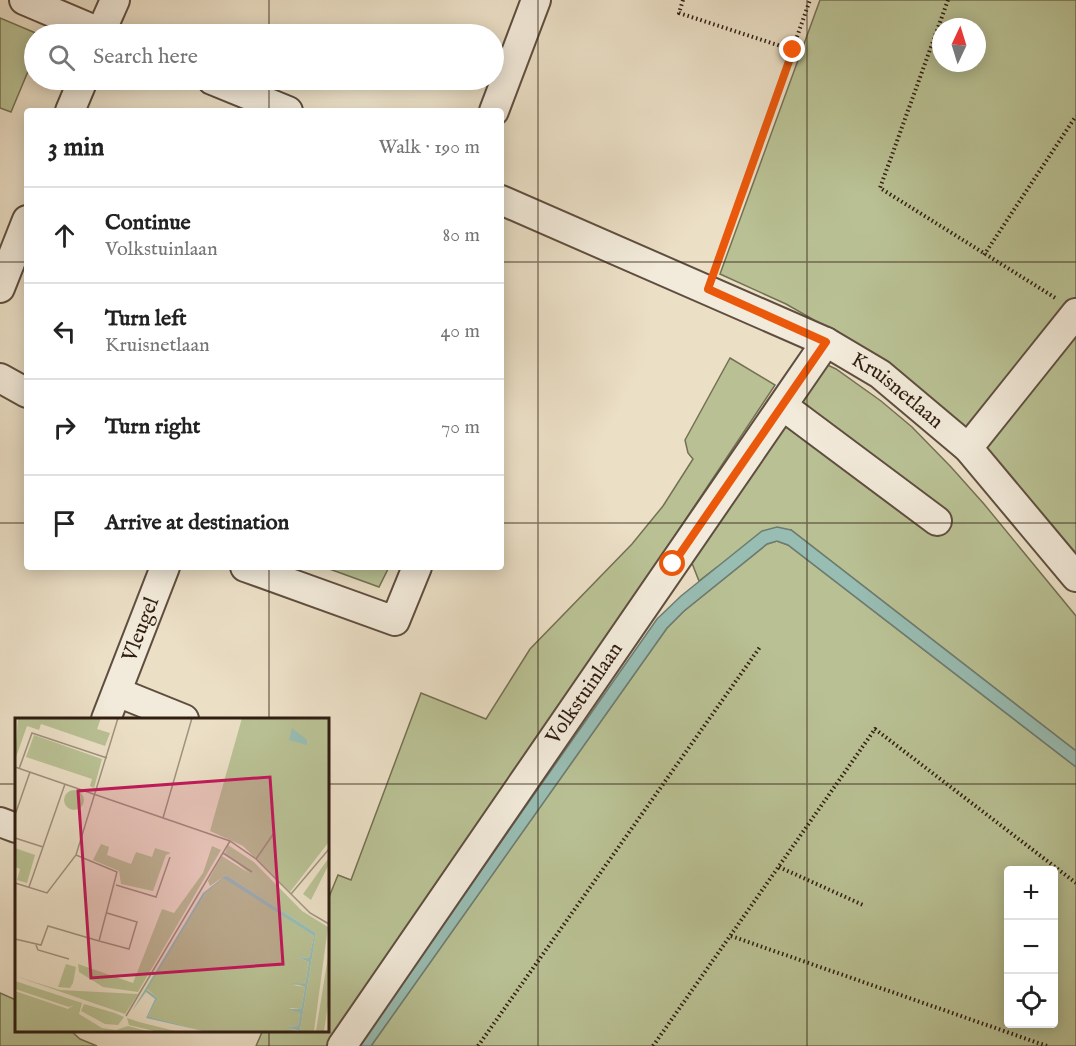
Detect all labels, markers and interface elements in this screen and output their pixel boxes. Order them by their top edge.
north arrow [932,18,986,72]
search box [24,24,504,90]
route end [779,36,805,62]
icon: search [45,41,78,74]
text: Search here [93,43,198,71]
text: 3 min [48,131,104,164]
text: Walk · 190 m [378,135,480,160]
text: Continue [105,209,191,237]
icon: ahead [48,219,81,252]
text: 80 m [443,223,480,248]
text: Volkstuinlaan [105,237,218,262]
text: Turn left [105,305,187,333]
icon: left [48,315,81,348]
text: 40 m [441,319,480,344]
text: Kruisnetlaan [105,333,210,358]
street label: Kruisnetlaan [846,346,949,435]
icon: right [48,411,81,444]
text: Turn right [105,413,200,441]
text: 70 m [441,415,480,440]
icon: arrive [48,507,81,540]
text: Arrive at destination [105,509,289,537]
route start [659,550,685,576]
street label: Vleugel [116,593,166,667]
street label: Volkstuinlaan [539,637,629,751]
inset map [15,718,328,1031]
map controls [1004,866,1058,1028]
button: + [1004,866,1058,920]
button: − [1004,920,1058,974]
button: locate [1004,974,1058,1028]

